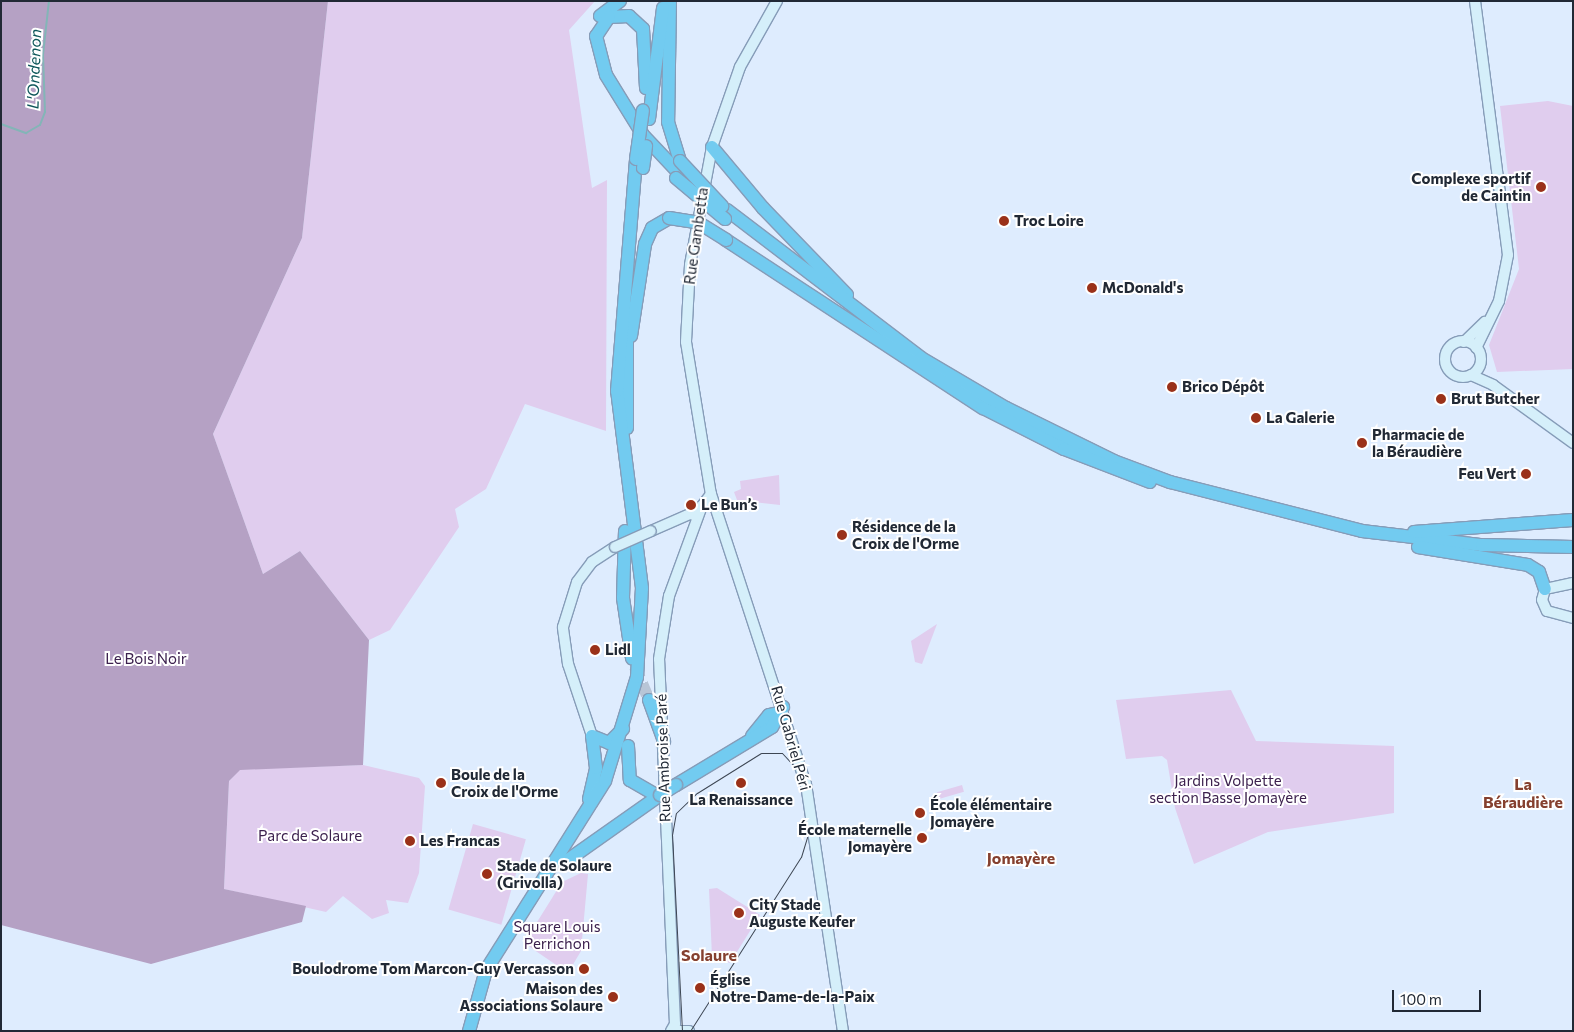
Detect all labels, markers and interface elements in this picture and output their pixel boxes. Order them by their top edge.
water label: L'Ondenon [23,29,45,109]
place label: Complexe sportif de Caintin [1411,169,1531,204]
marker: Complexe sportif de Caintin [1535,181,1547,193]
street label: Rue Gambetta [680,186,712,286]
place label: Troc Loire [1014,212,1084,230]
marker: Troc Loire [998,215,1010,227]
place label: McDonald's [1102,279,1183,297]
marker: McDonald's [1086,282,1098,294]
place label: Brico Dépôt [1182,378,1264,396]
marker: Brico Dépôt [1166,381,1178,393]
place label: Brut Butcher [1451,390,1540,408]
marker: Brut Butcher [1435,393,1447,405]
place label: La Galerie [1266,409,1335,427]
marker: La Galerie [1250,412,1262,424]
place label: Pharmacie de la Béraudière [1372,425,1464,460]
marker: Pharmacie de la Béraudière [1356,437,1368,449]
place label: Feu Vert [1458,465,1516,483]
marker: Feu Vert [1520,468,1532,480]
place label: Le Bun’s [701,496,757,514]
marker: Le Bun’s [685,499,697,511]
place label: Résidence de la Croix de l'Orme [852,517,959,552]
marker: Résidence de la Croix de l'Orme [836,529,848,541]
place label: Lidl [605,641,631,659]
marker: Lidl [589,644,601,656]
park label: Le Bois Noir [105,650,187,668]
street label: Rue Gabriel Péri [767,684,815,792]
street label: Rue Ambroise Paré [652,693,674,823]
place label: Boule de la Croix de l'Orme [451,765,558,800]
park label: Jardins Volpette section Basse Jomayère [1149,771,1307,806]
district label: La Béraudière [1483,774,1563,812]
marker: Boule de la Croix de l'Orme [435,777,447,789]
marker: La Renaissance [735,777,747,789]
place label: La Renaissance [689,791,793,809]
place label: École élémentaire Jomayère [930,795,1052,830]
marker: École élémentaire Jomayère [914,807,926,819]
place label: École maternelle Jomayère [798,820,912,855]
park label: Parc de Solaure [258,827,362,845]
place label: Les Francas [420,832,500,850]
marker: École maternelle Jomayère [916,832,928,844]
marker: Les Francas [404,835,416,847]
district label: Jomayère [987,848,1055,868]
place label: Stade de Solaure (Grivolla) [497,856,612,891]
marker: Stade de Solaure (Grivolla) [481,868,493,880]
place label: City Stade Auguste Keufer [749,895,855,930]
marker: City Stade Auguste Keufer [733,907,745,919]
park label: Square Louis Perrichon [514,917,600,952]
district label: Solaure [681,945,737,965]
place label: Boulodrome Tom Marcon-Guy Vercasson [292,960,574,978]
marker: Boulodrome Tom Marcon-Guy Vercasson [578,963,590,975]
place label: Église Notre-Dame-de-la-Paix [710,970,875,1005]
place label: Maison des Associations Solaure [460,979,603,1014]
scale bar [1394,980,1483,1012]
marker: Église Notre-Dame-de-la-Paix [694,982,706,994]
text: 100 m [1400,990,1442,1008]
marker: Maison des Associations Solaure [607,991,619,1003]

